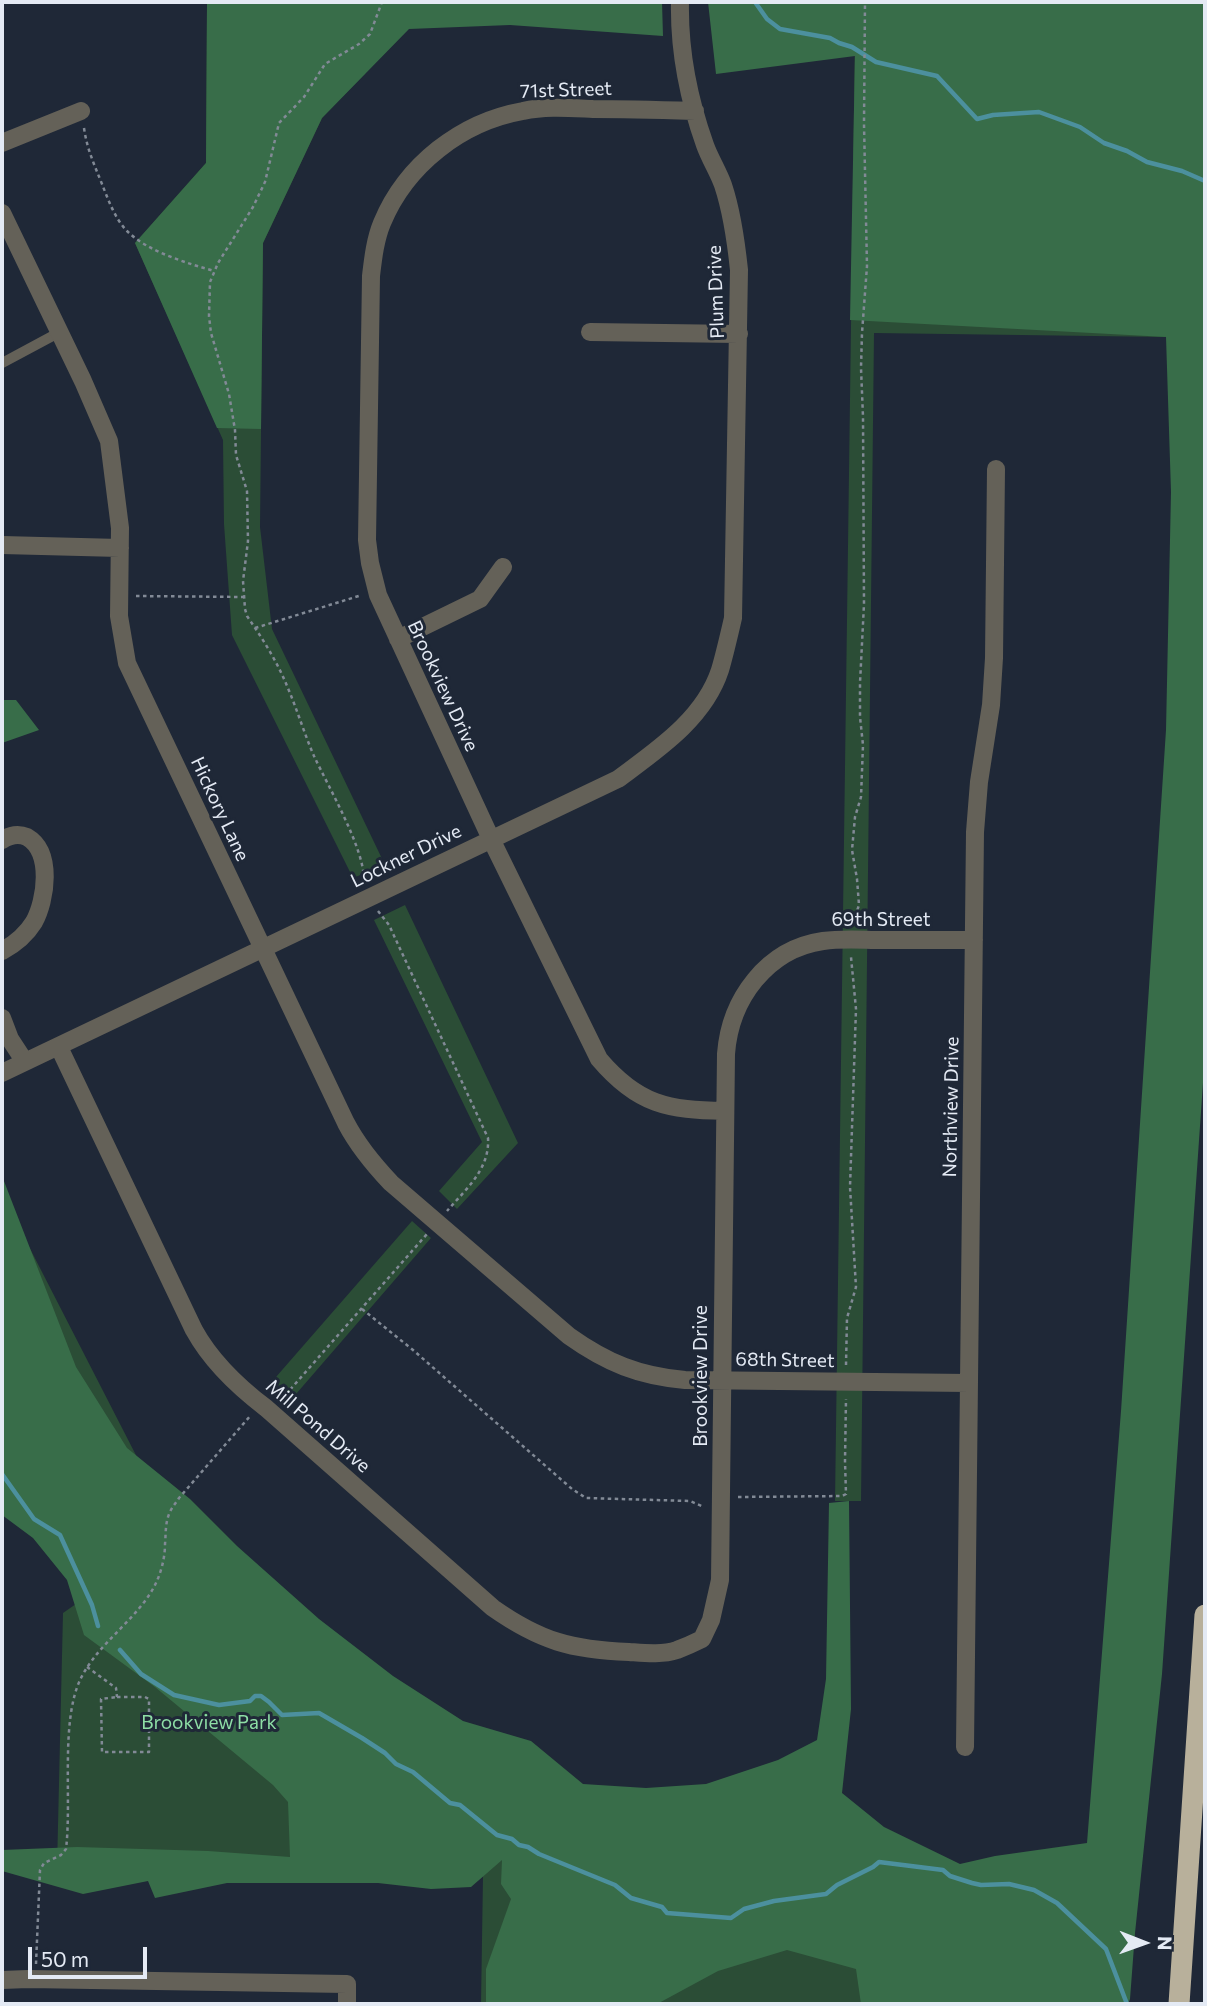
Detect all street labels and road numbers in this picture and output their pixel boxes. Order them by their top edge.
street label: 71st Street [520,77,612,103]
street label: Plum Drive [703,245,729,339]
street label: Brookview Drive [403,617,483,755]
street label: Hickory Lane [186,753,254,865]
street label: Lockner Drive [347,819,465,893]
street label: 69th Street [832,909,930,931]
street label: Northview Drive [938,1036,964,1178]
street label: Brookview Drive [690,1305,712,1447]
street label: 68th Street [735,1348,835,1372]
street label: Mill Pond Drive [261,1375,375,1477]

